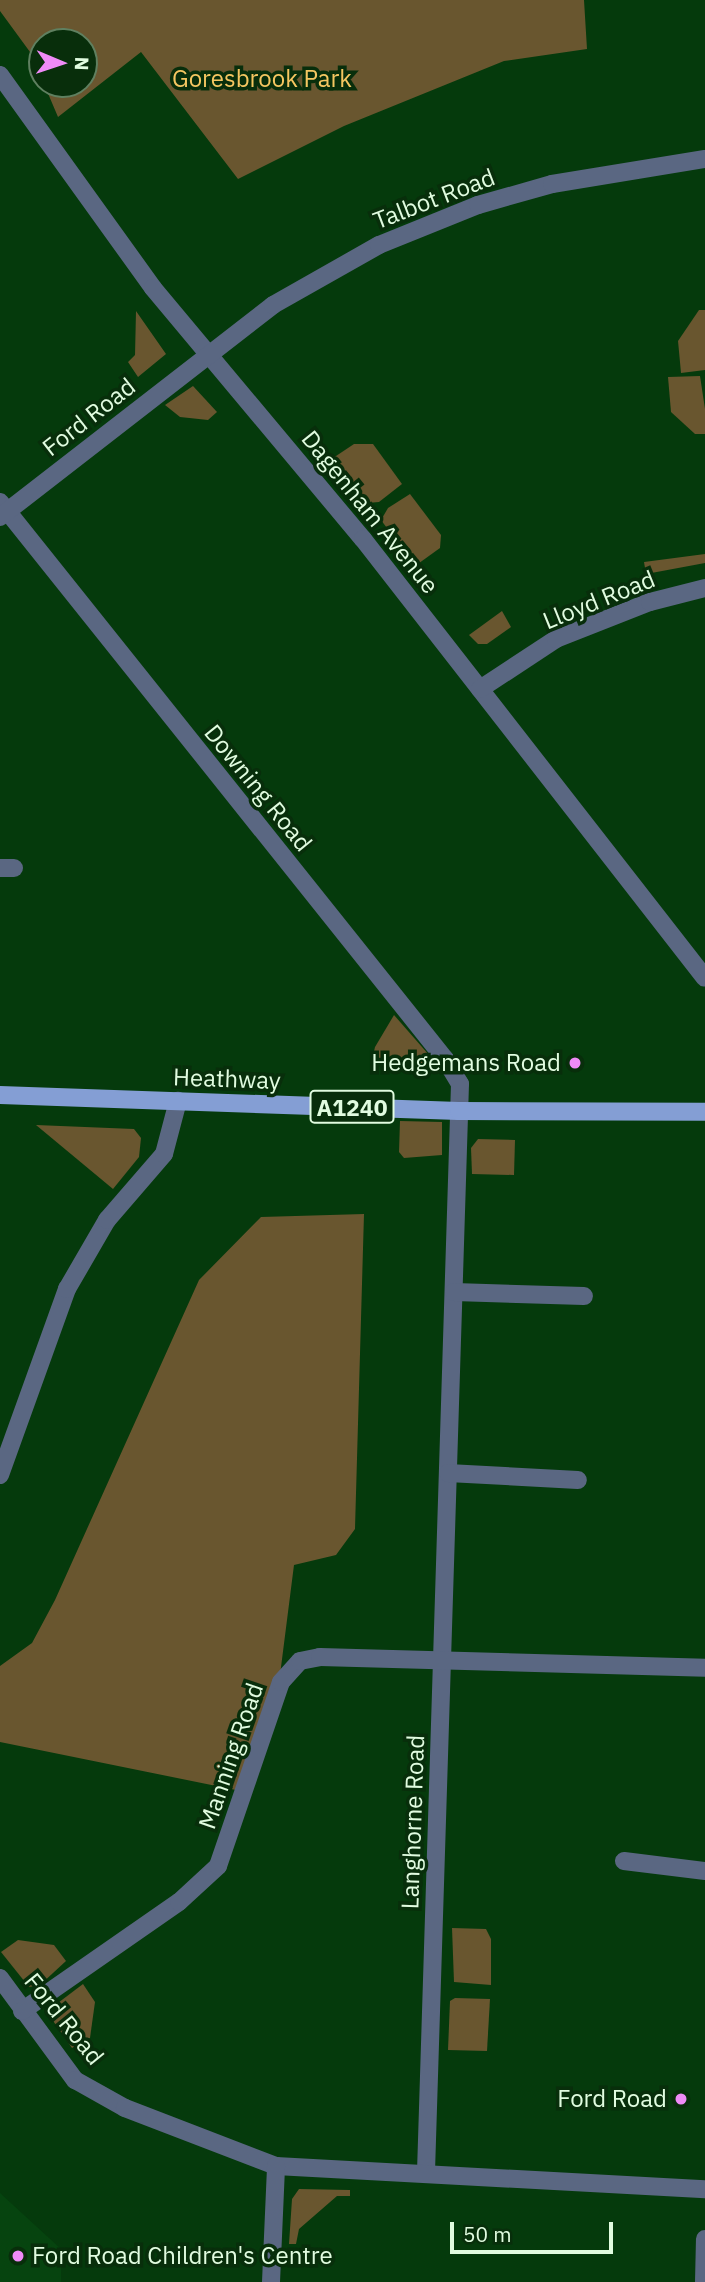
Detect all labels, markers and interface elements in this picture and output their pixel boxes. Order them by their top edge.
north arrow [28,28,98,98]
text: N [70,56,94,71]
park label: Goresbrook Park [172,65,352,93]
street label: Talbot Road [369,163,499,235]
street label: Ford Road [37,372,141,462]
street label: Dagenham Avenue [295,425,445,599]
street label: Lloyd Road [539,564,659,636]
street label: Downing Road [198,719,318,857]
place label: Hedgemans Road [371,1049,561,1077]
marker: Hedgemans Road [567,1055,583,1071]
street label: Heathway [173,1063,281,1095]
road number: A1240 [308,1088,396,1126]
street label: Manning Road [193,1679,269,1833]
street label: Langhorne Road [396,1734,430,1910]
street label: Ford Road [18,1967,110,2071]
place label: Ford Road [557,2085,667,2113]
marker: Ford Road [673,2091,689,2107]
scale bar [453,2208,616,2252]
text: 50 m [463,2220,512,2248]
place label: Ford Road Children's Centre [32,2242,333,2270]
marker: Ford Road Children's Centre [10,2248,26,2264]

